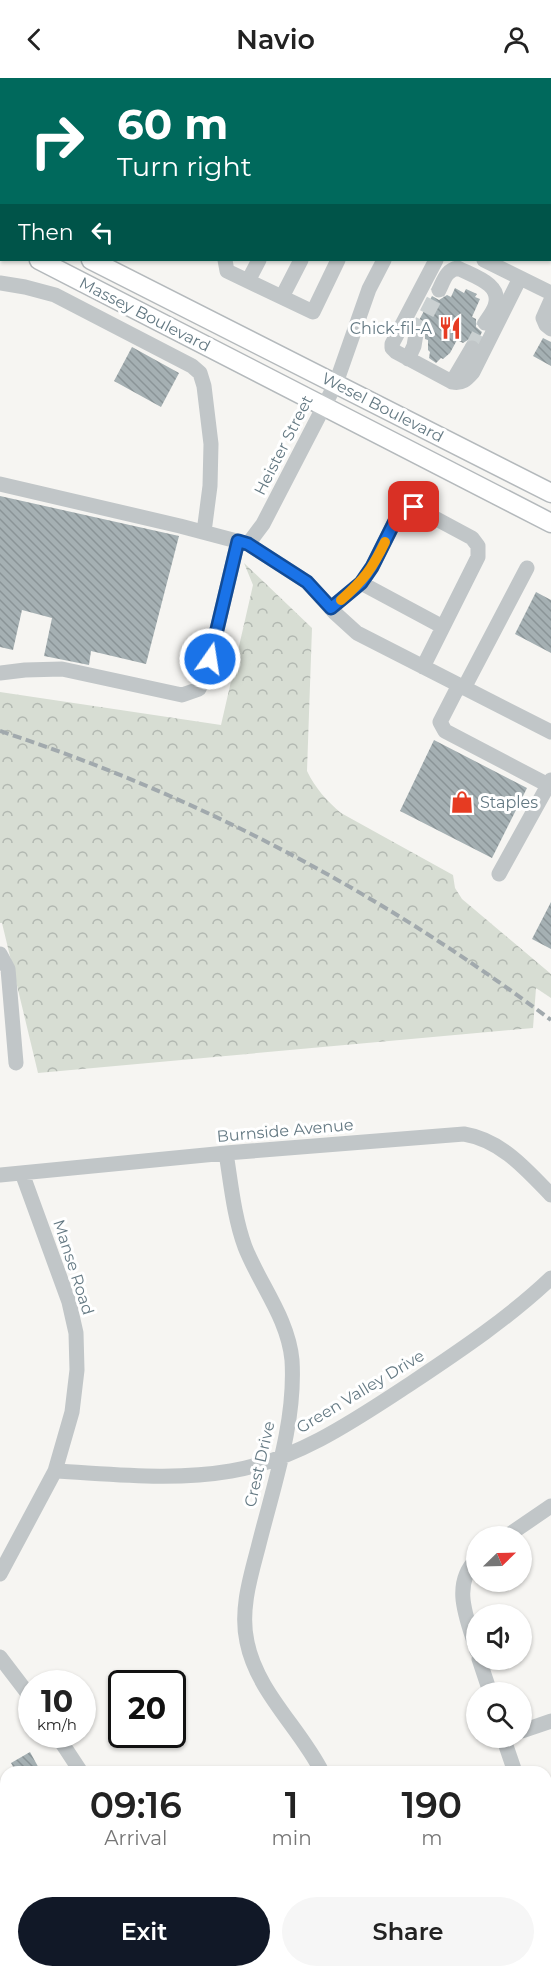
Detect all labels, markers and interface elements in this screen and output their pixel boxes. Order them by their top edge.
icon: back [18,23,51,56]
text: Navio [236,23,315,56]
icon: person [500,23,533,56]
text: 60 m [117,98,228,150]
icon: right [18,102,96,180]
text: Turn right [117,150,252,183]
icon: left [86,216,119,249]
text: Then [18,219,74,246]
street label: Massey Boulevard [76,273,213,356]
restaurant icon: Chick-fil-A [437,315,463,341]
place label: Chick-fil-A [350,319,433,338]
street label: Wesel Boulevard [319,369,447,446]
street label: Heister Street [250,392,317,498]
pin [388,481,439,532]
icon: arrive [397,490,430,523]
position arrow [178,627,242,691]
shop icon: Staples [449,789,475,815]
place label: Staples [480,793,538,812]
street label: Burnside Avenue [216,1115,354,1146]
street label: Manse Road [49,1217,98,1317]
street label: Green Valley Drive [293,1346,428,1437]
street label: Crest Drive [240,1419,279,1509]
north arrow [466,1526,532,1592]
map controls [466,1526,532,1748]
button: sound [466,1604,532,1670]
speed limit sign: 20 [108,1670,186,1748]
button: search [466,1682,532,1748]
text: 10 [41,1683,73,1720]
text: km/h [37,1715,77,1734]
text: 09:16 [90,1783,182,1827]
text: 1 [285,1783,299,1827]
text: 190 [402,1783,462,1827]
text: Arrival [104,1826,167,1850]
text: min [272,1826,312,1850]
text: m [421,1826,442,1850]
button: Exit [18,1897,270,1966]
button: Share [282,1897,534,1966]

